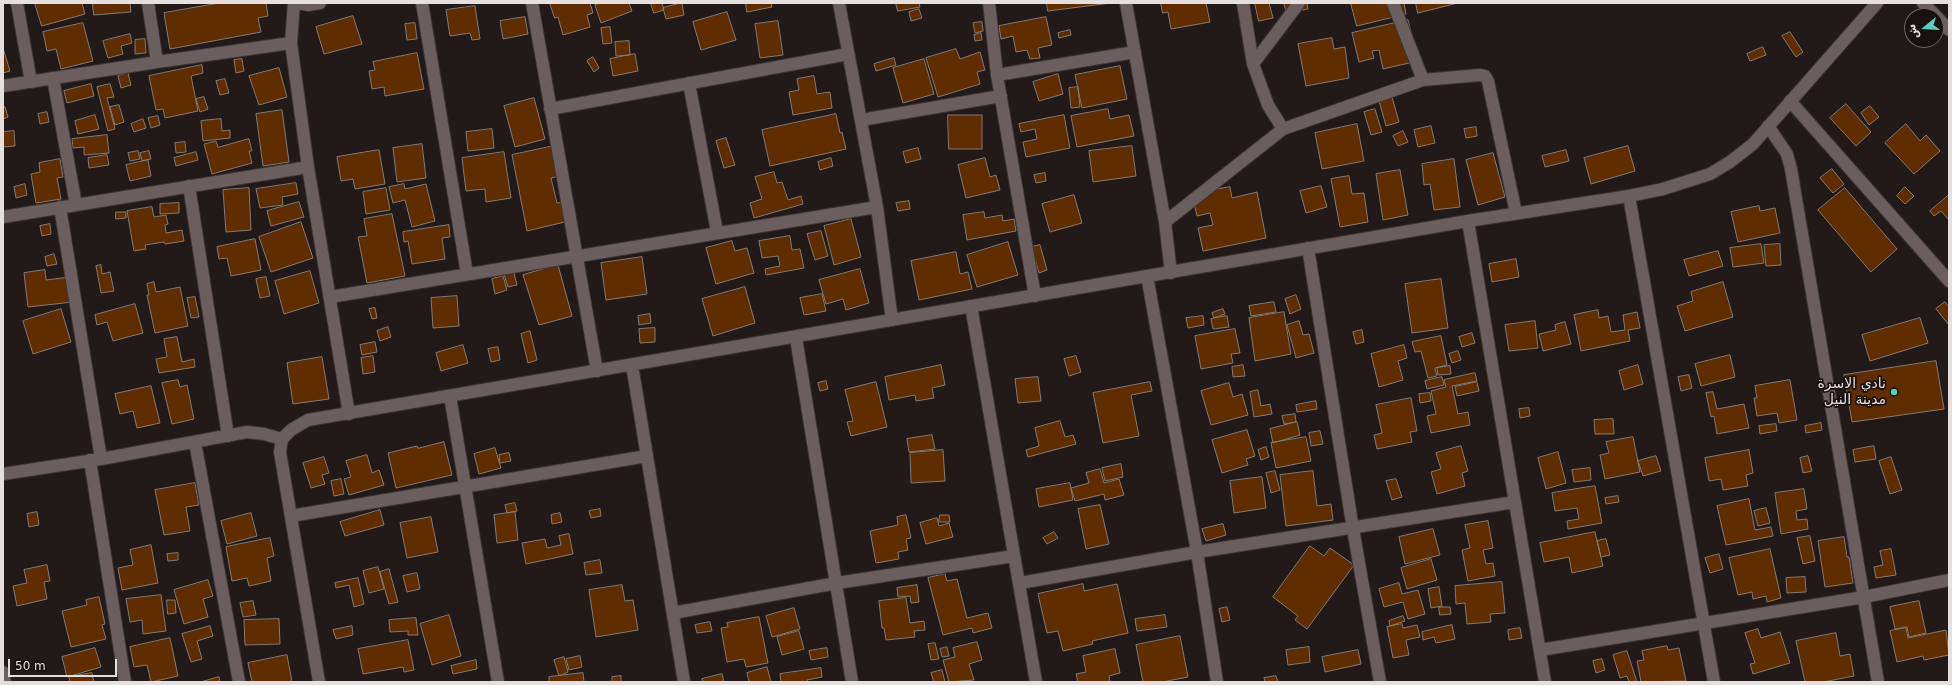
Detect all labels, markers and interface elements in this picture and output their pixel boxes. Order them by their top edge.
north arrow [1904,8,1944,48]
text: ش [1905,22,1922,41]
place label: نادي الاسرة مدينة النيل [1818,376,1886,408]
marker: نادي الاسرة مدينة النيل [1889,387,1899,397]
scale bar [10,651,119,677]
text: 50 m [15,659,46,673]

